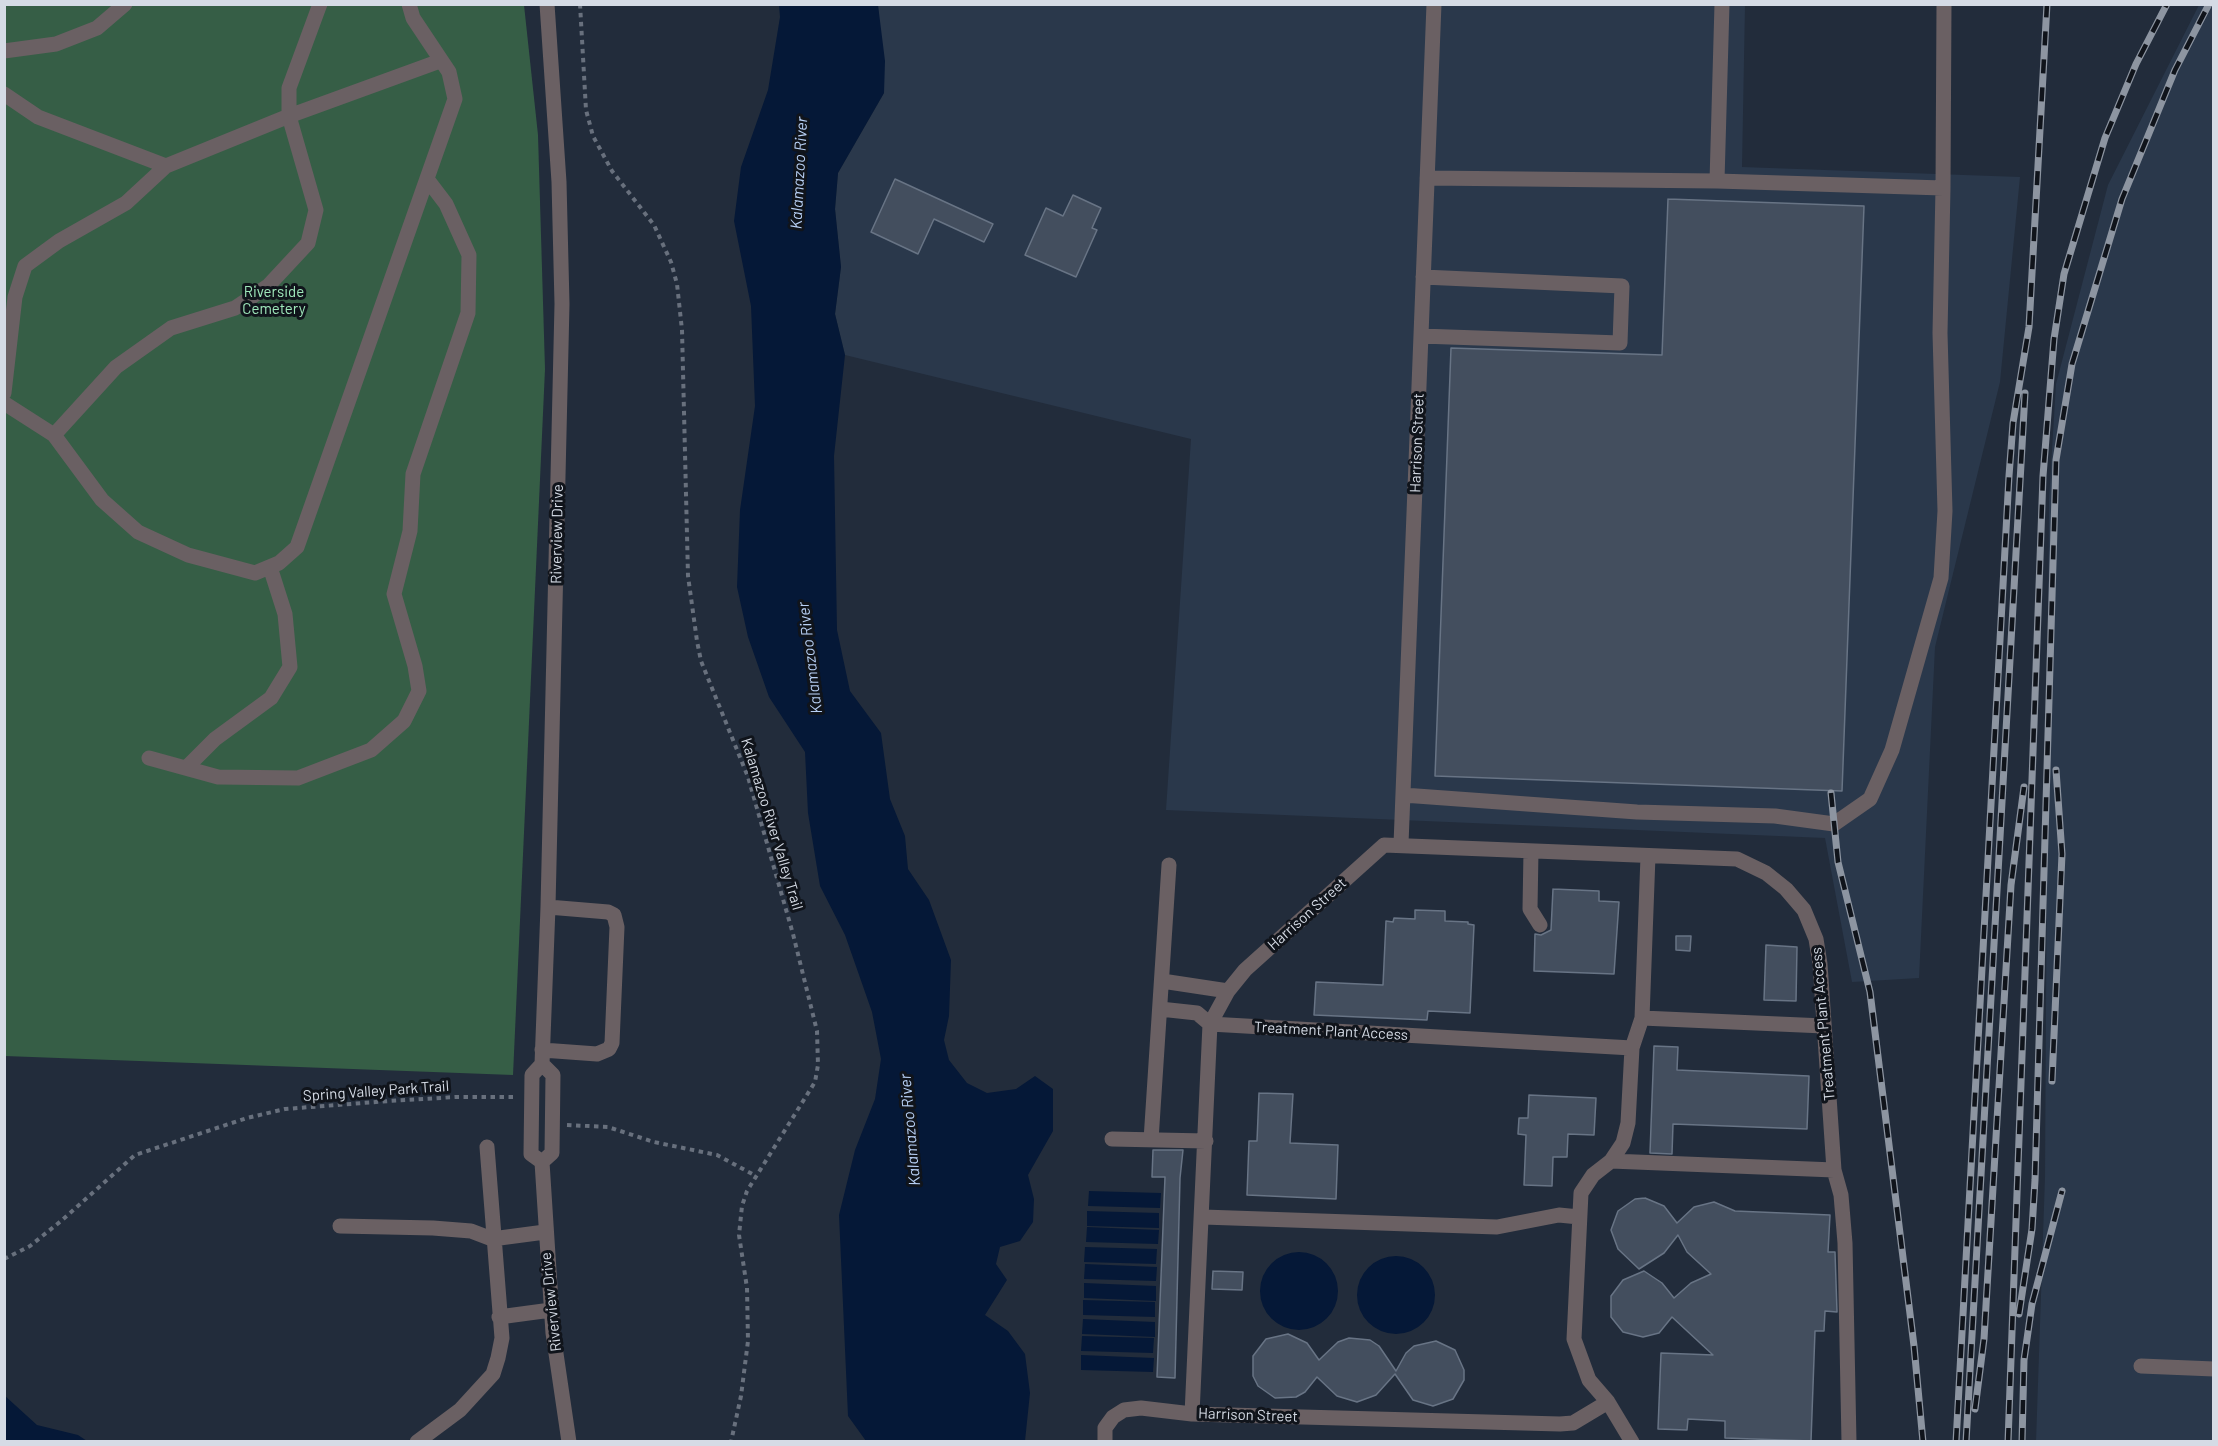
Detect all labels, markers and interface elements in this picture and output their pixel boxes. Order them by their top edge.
water label: Kalamazoo River [786,116,812,230]
park label: Riverside Cemetery [242,283,306,318]
street label: Harrison Street [1406,393,1428,493]
street label: Riverview Drive [547,484,567,584]
water label: Kalamazoo River [794,601,826,715]
street label: Kalamazoo River Valley Trail [737,736,807,912]
street label: Harrison Street [1264,874,1350,954]
street label: Treatment Plant Access [1807,947,1839,1101]
street label: Treatment Plant Access [1254,1018,1408,1044]
water label: Kalamazoo River [896,1073,924,1187]
street label: Spring Valley Park Trail [302,1077,450,1105]
street label: Riverview Drive [537,1251,565,1353]
street label: Harrison Street [1198,1404,1298,1426]

